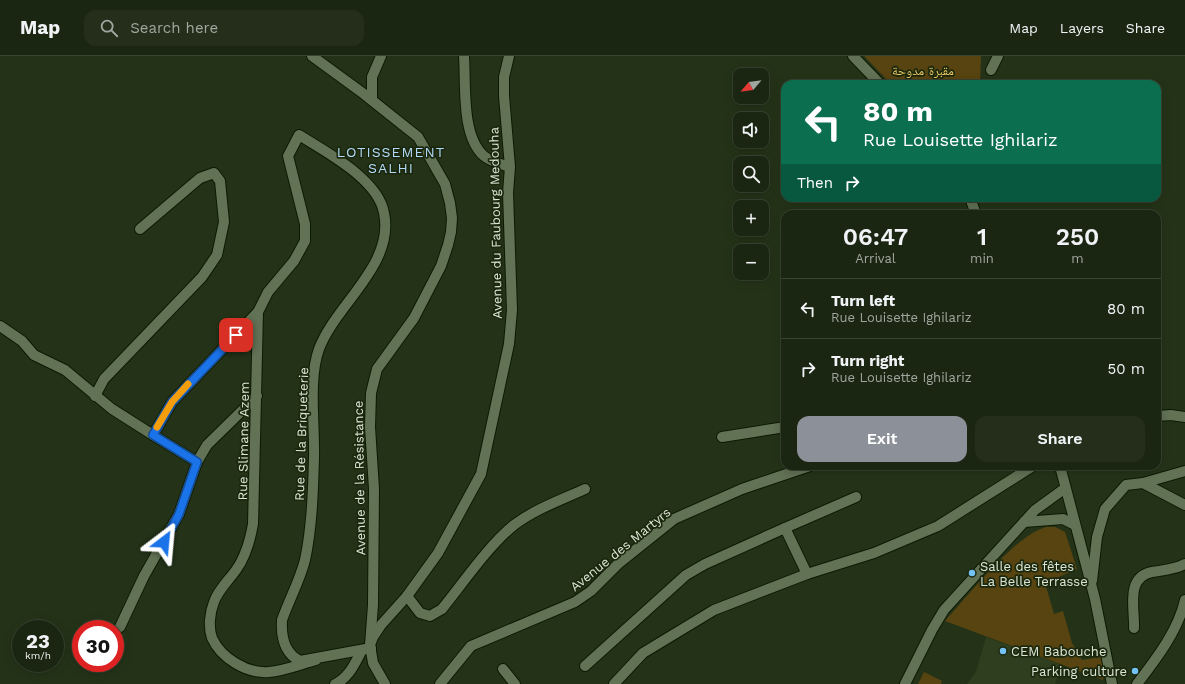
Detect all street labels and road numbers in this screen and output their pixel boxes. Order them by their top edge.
street label: Avenue du Faubourg Medouha [486,126,505,319]
street label: Rue de la Briqueterie [292,367,311,501]
street label: Rue Slimane Azem [235,382,252,501]
street label: Avenue de la Résistance [351,401,368,555]
street label: Avenue des Martyrs [567,504,674,594]

